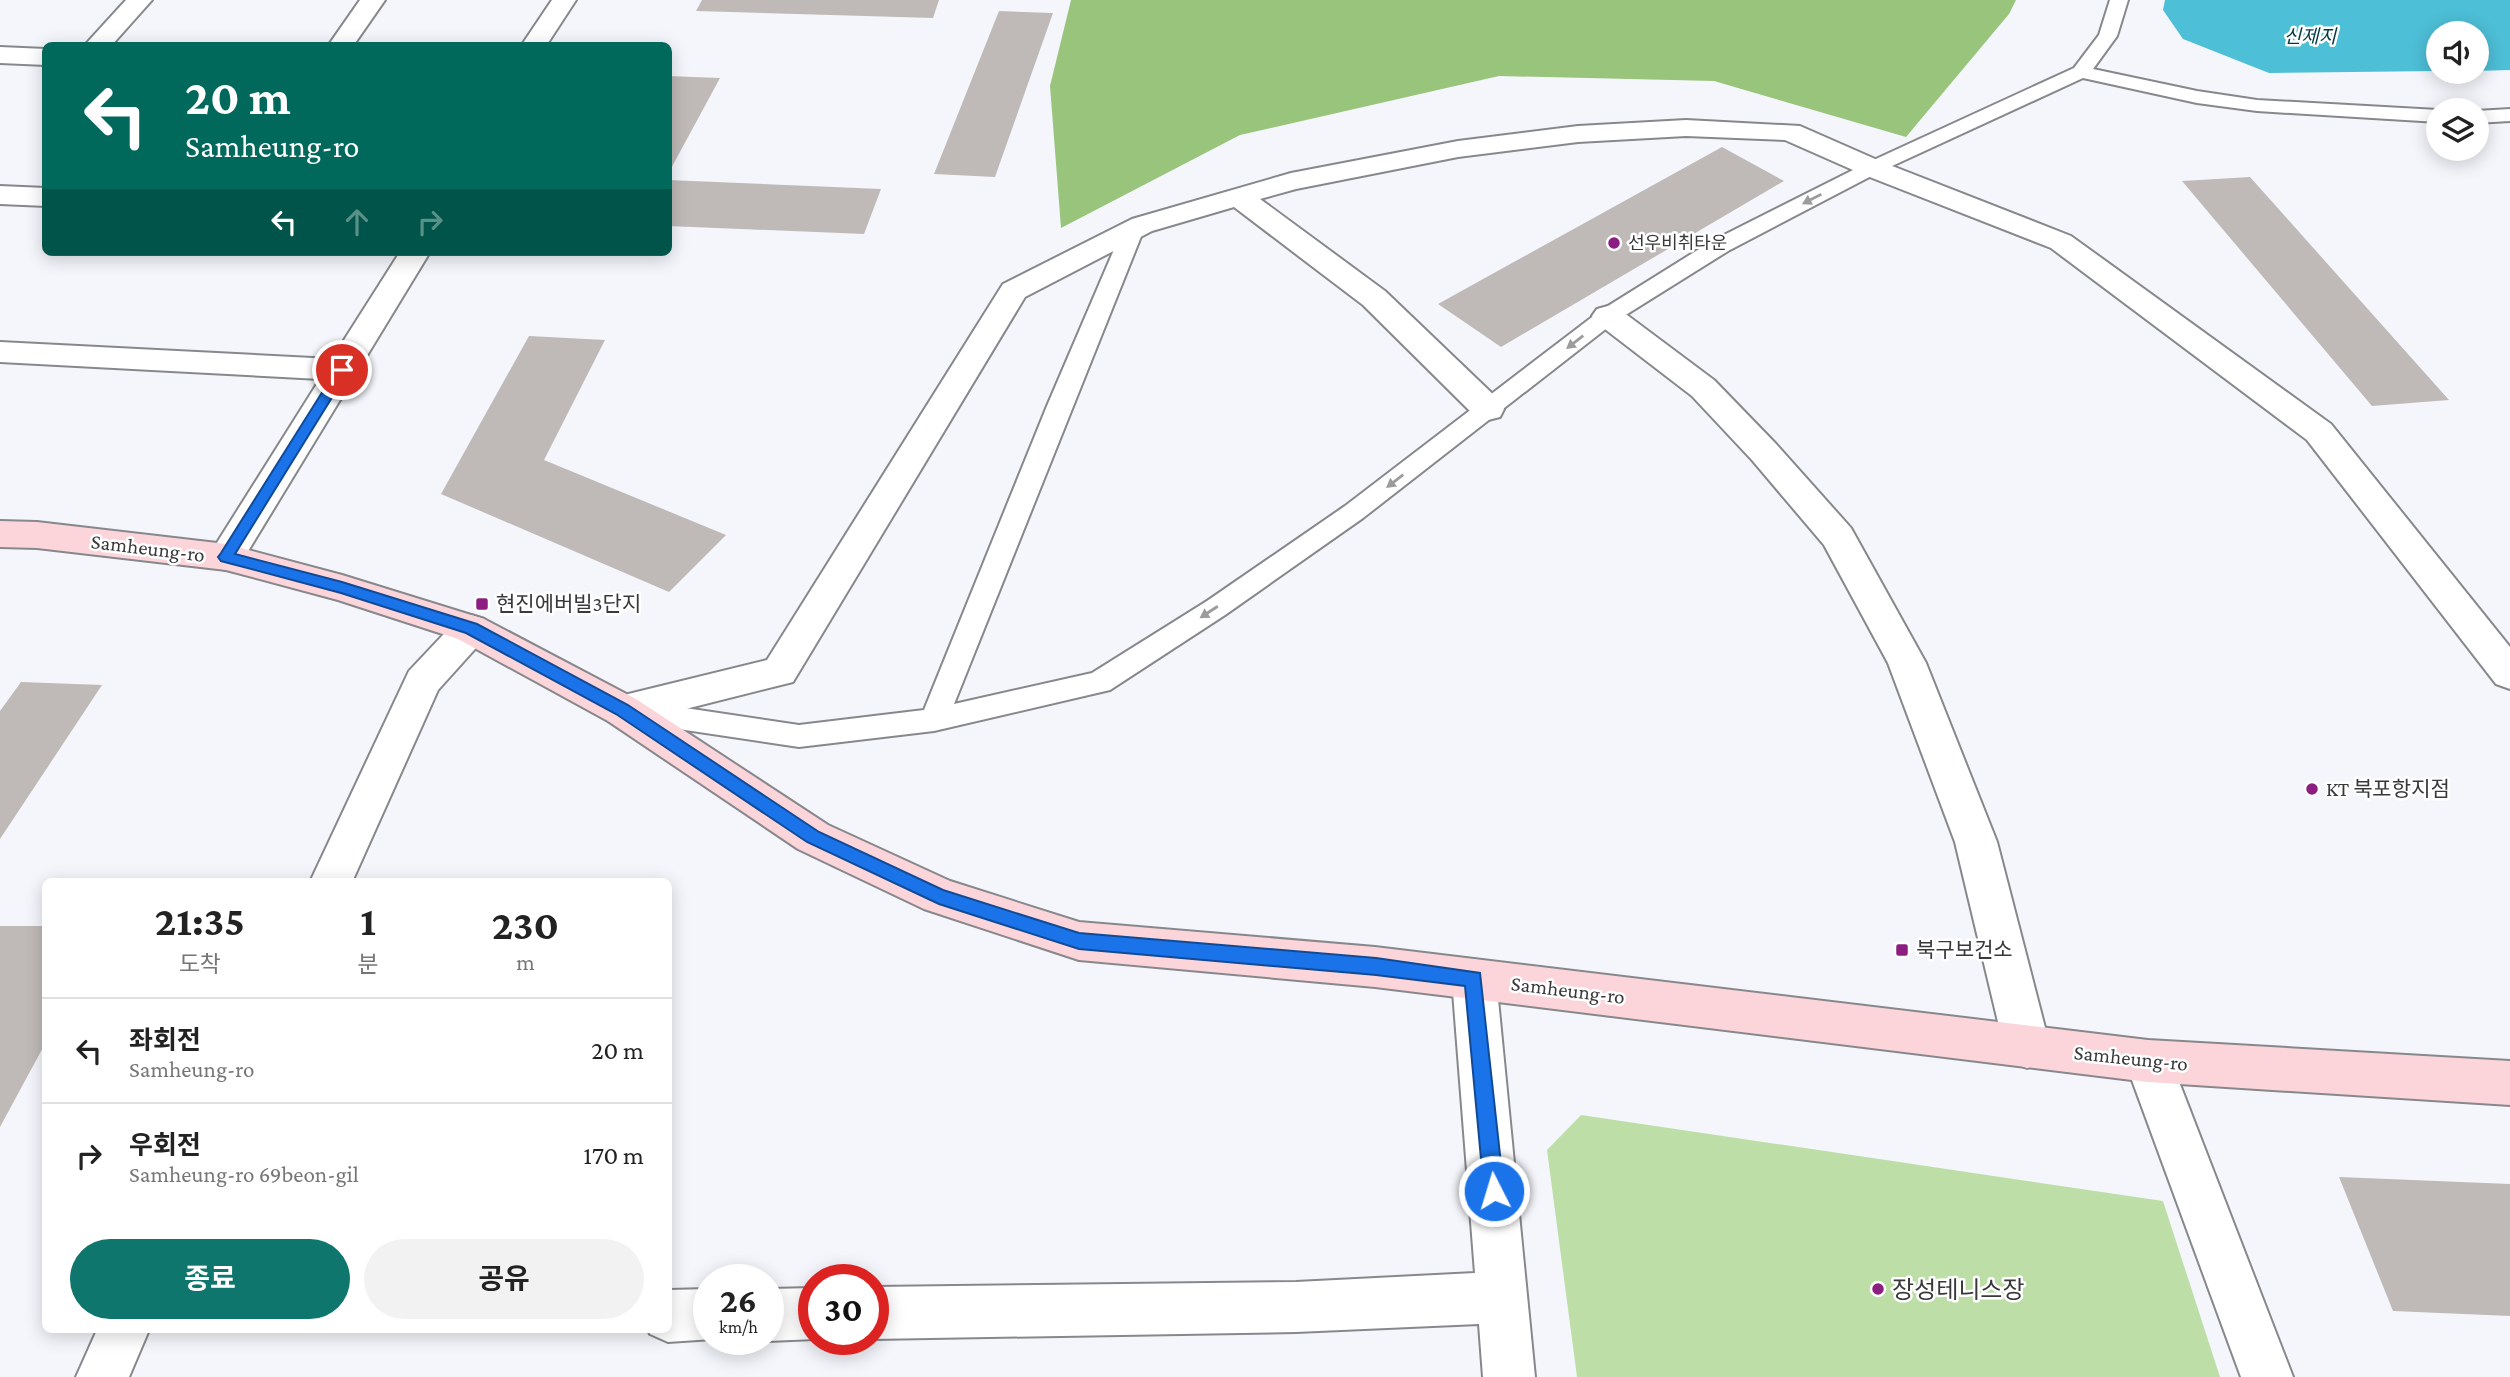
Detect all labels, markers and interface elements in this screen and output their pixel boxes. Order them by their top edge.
map controls [2426,21,2489,161]
button: sound [2426,21,2489,84]
water label: 신제지 [2284,26,2338,47]
icon: left [70,70,161,161]
text: 20 m [185,70,291,125]
button: layers [2426,98,2489,161]
text: Samheung-ro [185,128,359,164]
one-way arrow [1801,193,1821,205]
icon: left [265,203,303,241]
icon: ahead [338,203,376,241]
icon: right [411,203,449,241]
place label: 선우비취타운 [1628,233,1727,253]
marker: 선우비취타운 [1606,235,1622,251]
one-way arrow [1566,334,1584,348]
pin [312,340,372,400]
icon: arrive [323,351,361,389]
one-way arrow [1386,473,1404,487]
street label: Samheung-ro [90,529,206,567]
place label: 현진에버빌3단지 [496,592,641,616]
marker: 현진에버빌3단지 [474,596,490,612]
one-way arrow [1200,605,1219,618]
place label: KT 북포항지점 [2326,777,2450,801]
marker: KT 북포항지점 [2304,781,2320,797]
text: 21:35 [155,897,245,944]
text: 1 [360,897,376,944]
text: 230 [492,901,559,948]
place label: 북구보건소 [1916,938,2013,962]
marker: 북구보건소 [1894,942,1910,958]
text: m [516,949,535,975]
text: 도착 [179,951,221,977]
text: 분 [358,951,379,977]
street label: Samheung-ro [1510,971,1626,1009]
text: 좌회전 [129,1026,201,1055]
icon: left [70,1032,108,1070]
text: 20 m [591,1036,644,1065]
street label: Samheung-ro [2073,1040,2189,1076]
text: Samheung-ro [129,1056,254,1082]
text: 우회전 [129,1131,201,1160]
icon: right [70,1137,108,1175]
text: 170 m [583,1141,644,1170]
position arrow [1457,1154,1531,1228]
text: Samheung-ro 69beon-gil [129,1161,359,1187]
button: 종료 [70,1239,350,1319]
button: 공유 [364,1239,644,1319]
speed limit sign: 30 [798,1264,889,1355]
place label: 장성테니스장 [1892,1276,2024,1303]
text: 26 [720,1281,757,1320]
marker: 장성테니스장 [1870,1281,1886,1297]
text: km/h [719,1317,758,1337]

